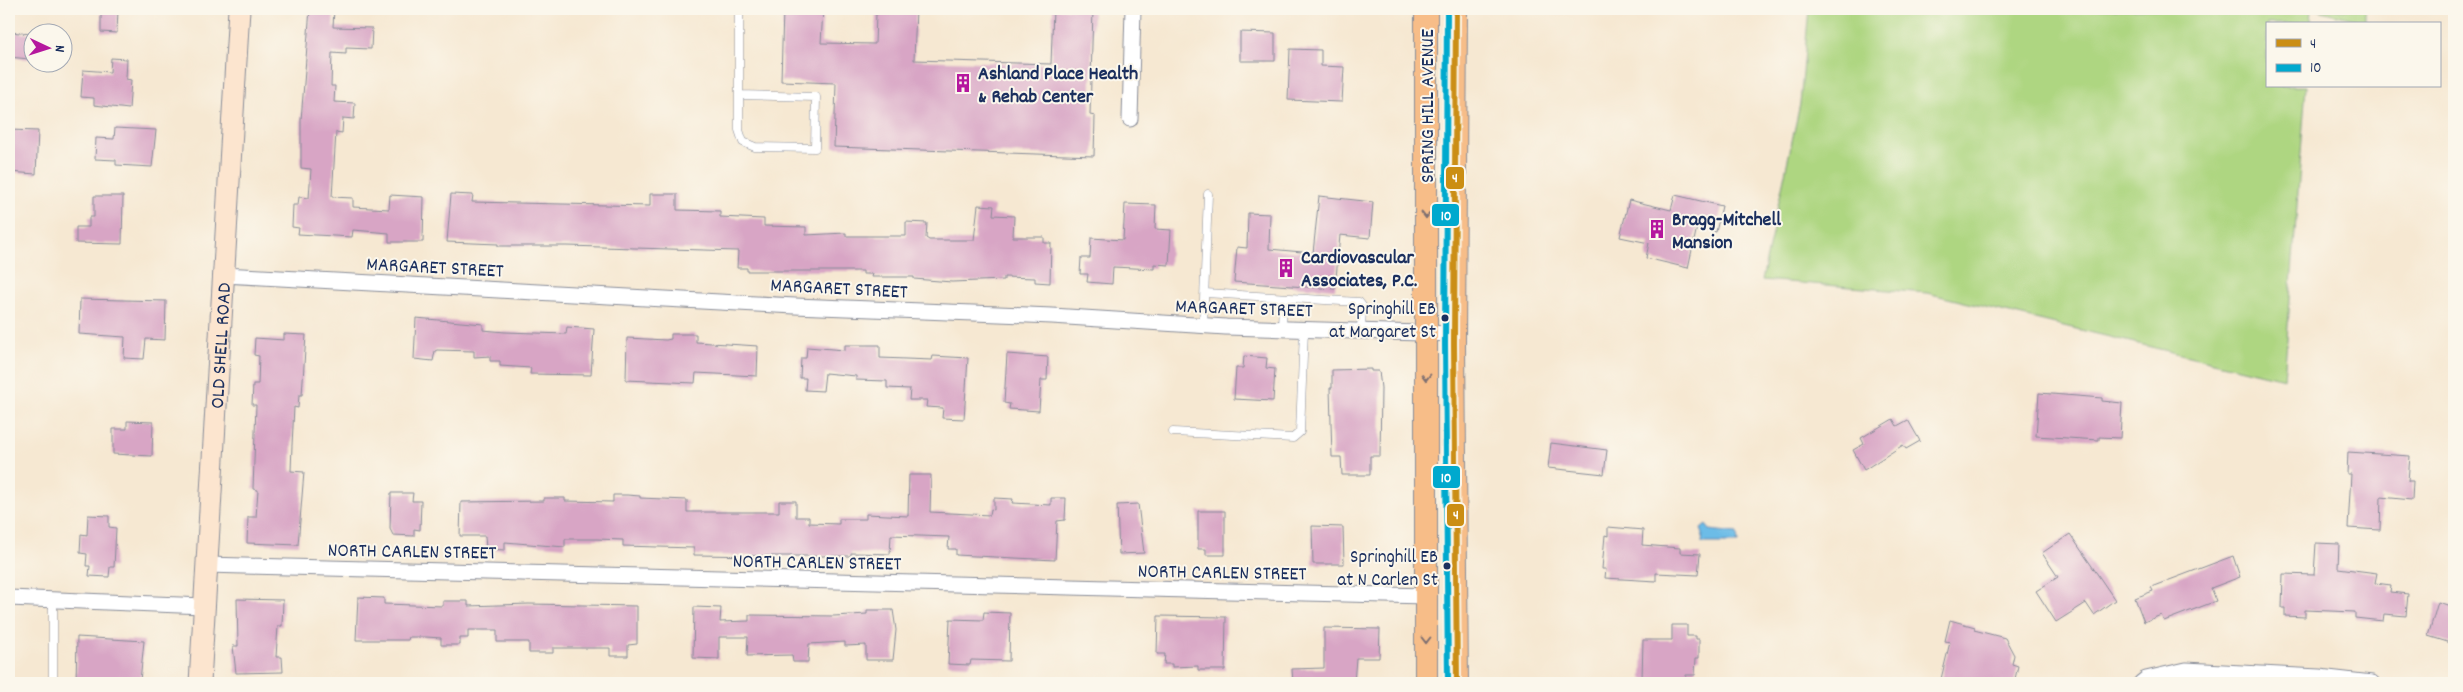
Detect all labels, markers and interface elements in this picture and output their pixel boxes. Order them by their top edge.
north arrow [22,22,72,72]
legend [2266,22,2440,88]
street label: SPRING HILL AVENUE [1415,29,1443,183]
text: 4 [2310,34,2316,56]
text: N [49,45,69,53]
text: 10 [2310,58,2321,80]
place label: Ashland Place Health & Rehab Center [978,61,1138,112]
building icon: Ashland Place Health & Rehab Center [952,72,974,94]
line badge: 4 [1445,166,1465,190]
text: 4 [1452,169,1458,189]
line badge: 10 [1431,203,1460,227]
text: 10 [1441,207,1451,227]
place label: Bragg-Mitchell Mansion [1672,207,1781,258]
one-way arrow [1421,212,1431,219]
building icon: Bragg-Mitchell Mansion [1646,218,1668,240]
place label: Cardiovascular Associates, P.C. [1301,245,1417,296]
street label: MARGARET STREET [365,251,504,287]
building icon: Cardiovascular Associates, P.C. [1275,257,1297,279]
street label: MARGARET STREET [769,272,908,308]
street label: OLD SHELL ROAD [205,282,240,410]
street label: MARGARET STREET [1175,294,1313,326]
place label: Springhill EB at Margaret St [1329,297,1436,347]
marker: Springhill EB at Margaret St [1440,313,1450,323]
one-way arrow [1421,374,1431,382]
line badge: 10 [1432,465,1461,489]
text: 10 [1441,469,1451,489]
line badge: 4 [1446,503,1465,527]
text: 4 [1453,506,1459,526]
street label: NORTH CARLEN STREET [327,538,497,568]
place label: Springhill EB at N Carlen St [1337,545,1438,595]
street label: NORTH CARLEN STREET [732,549,902,579]
street label: NORTH CARLEN STREET [1137,559,1307,589]
marker: Springhill EB at N Carlen St [1442,561,1452,571]
one-way arrow [1421,636,1431,644]

